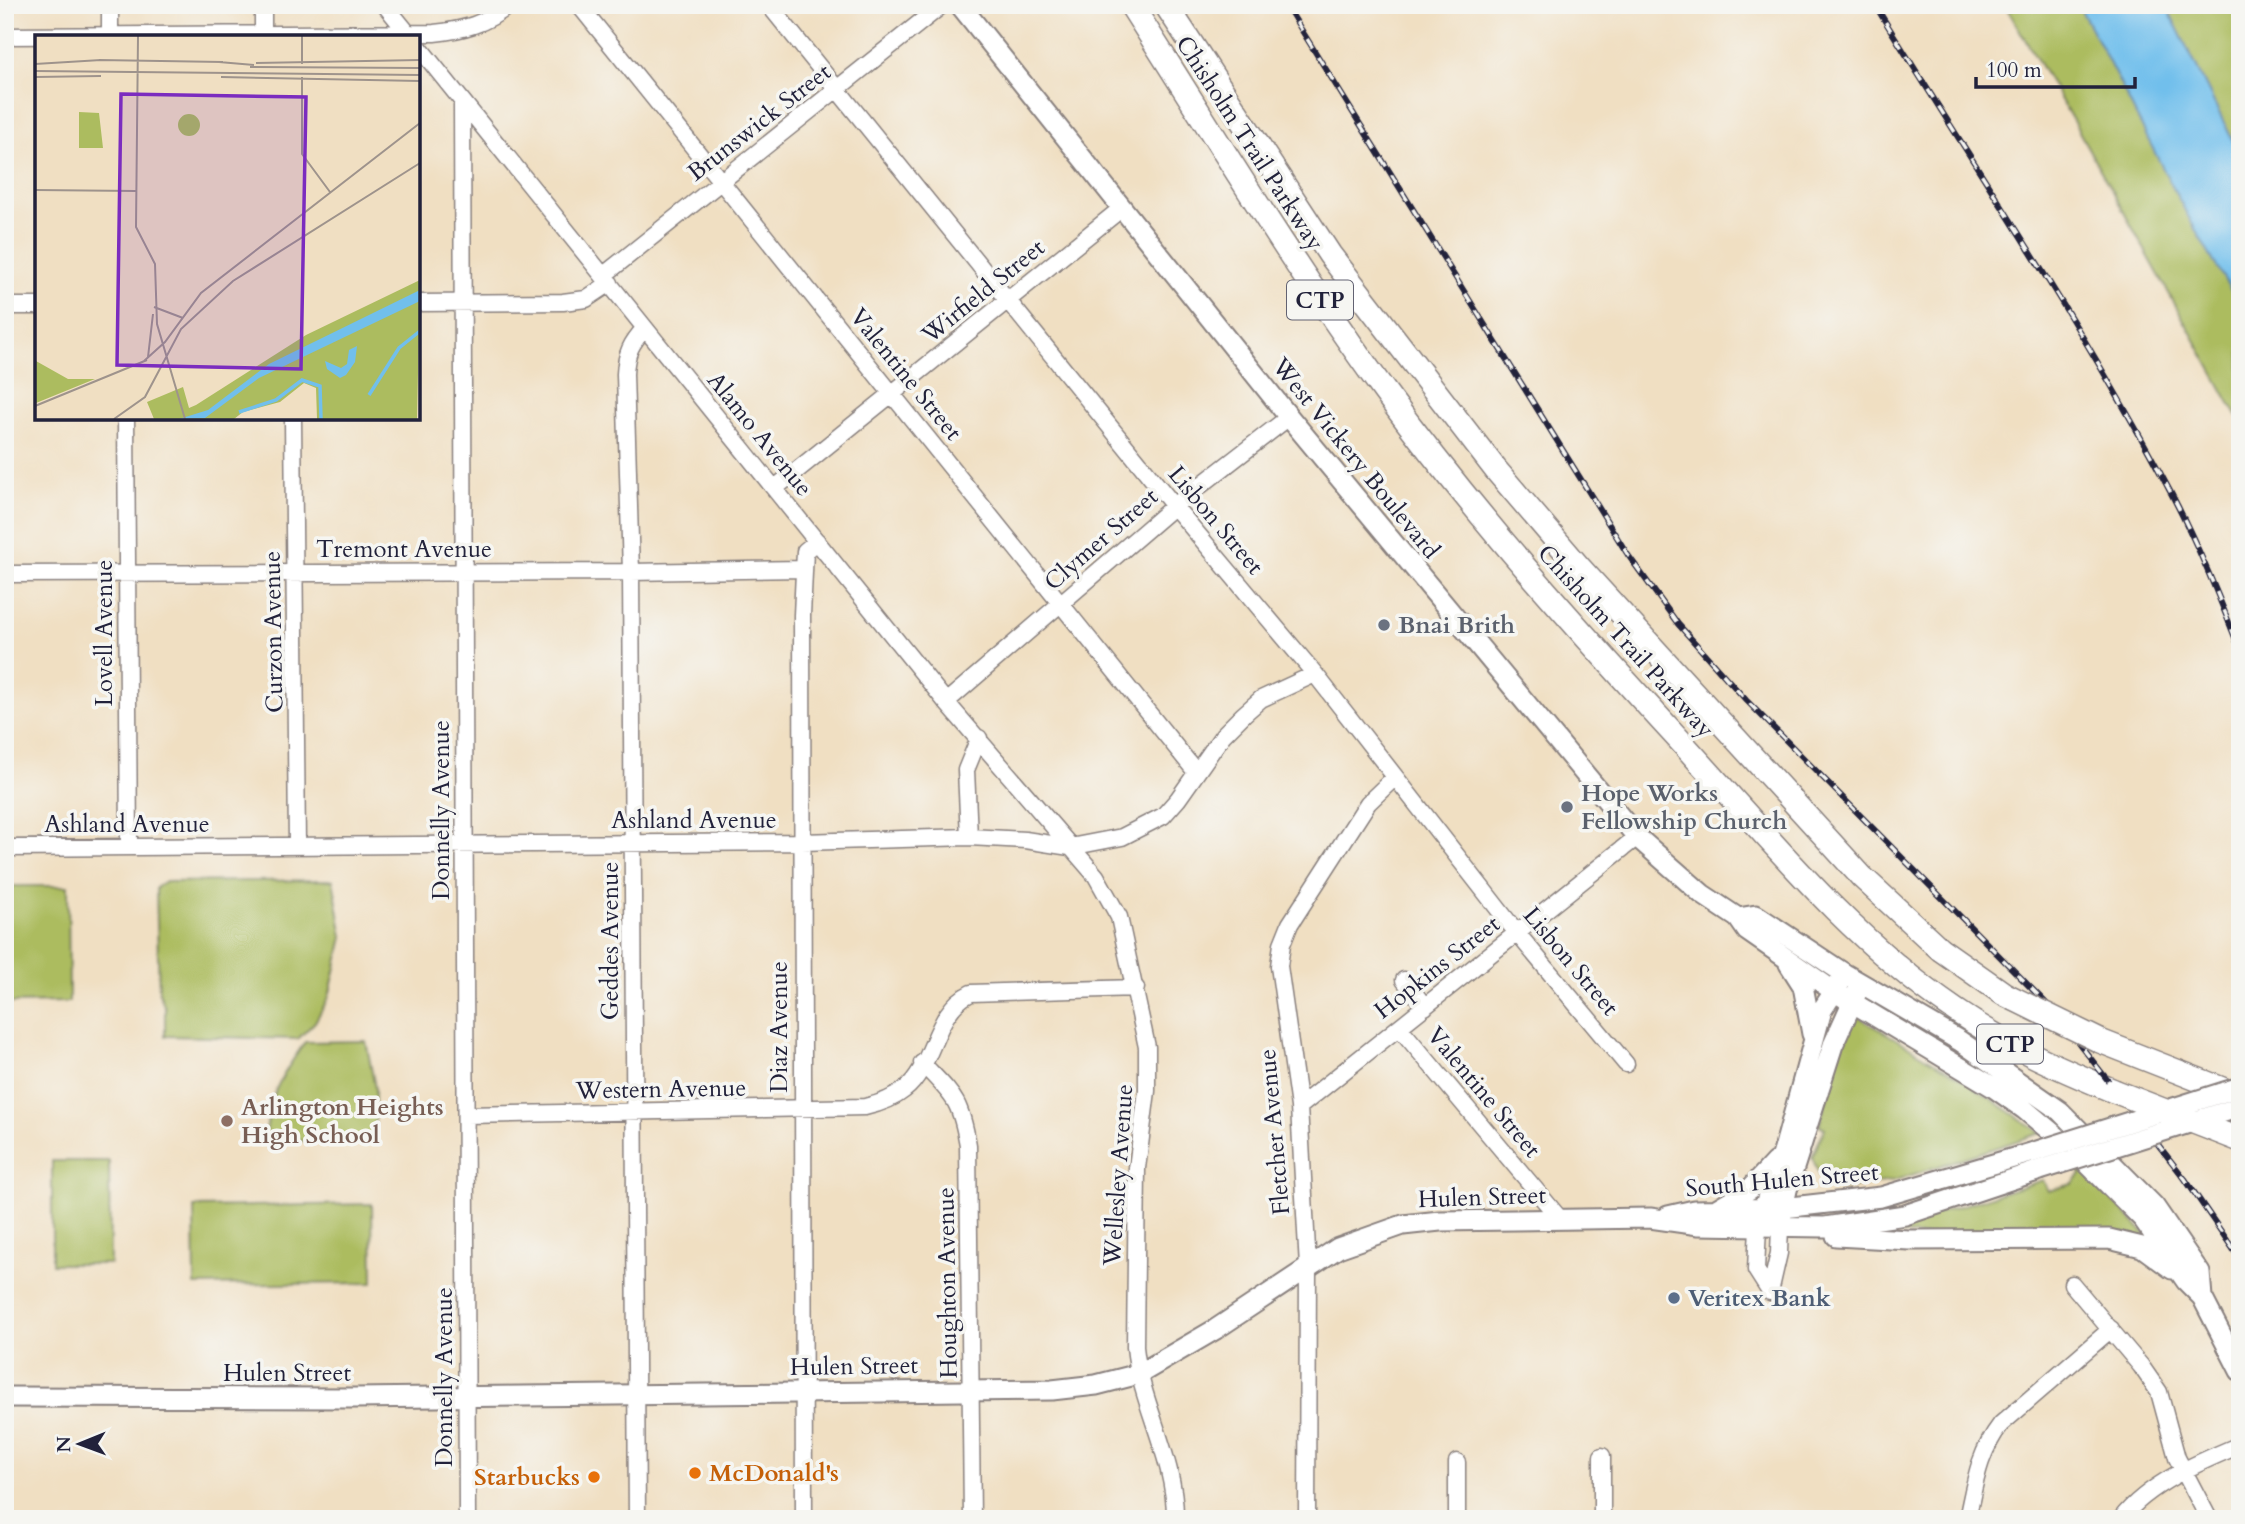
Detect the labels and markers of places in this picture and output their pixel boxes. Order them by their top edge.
place label: Bnai Brith [1398,609,1515,642]
marker: Bnai Brith [1376,617,1392,633]
place label: Hope Works Fellowship Church [1581,777,1787,838]
marker: Hope Works Fellowship Church [1559,799,1575,815]
place label: Arlington Heights High School [241,1091,444,1152]
marker: Arlington Heights High School [219,1113,235,1129]
place label: Veritex Bank [1688,1282,1831,1315]
marker: Veritex Bank [1666,1290,1682,1306]
place label: McDonald's [709,1457,839,1490]
place label: Starbucks [474,1461,580,1494]
marker: McDonald's [687,1465,703,1481]
marker: Starbucks [586,1469,602,1485]

